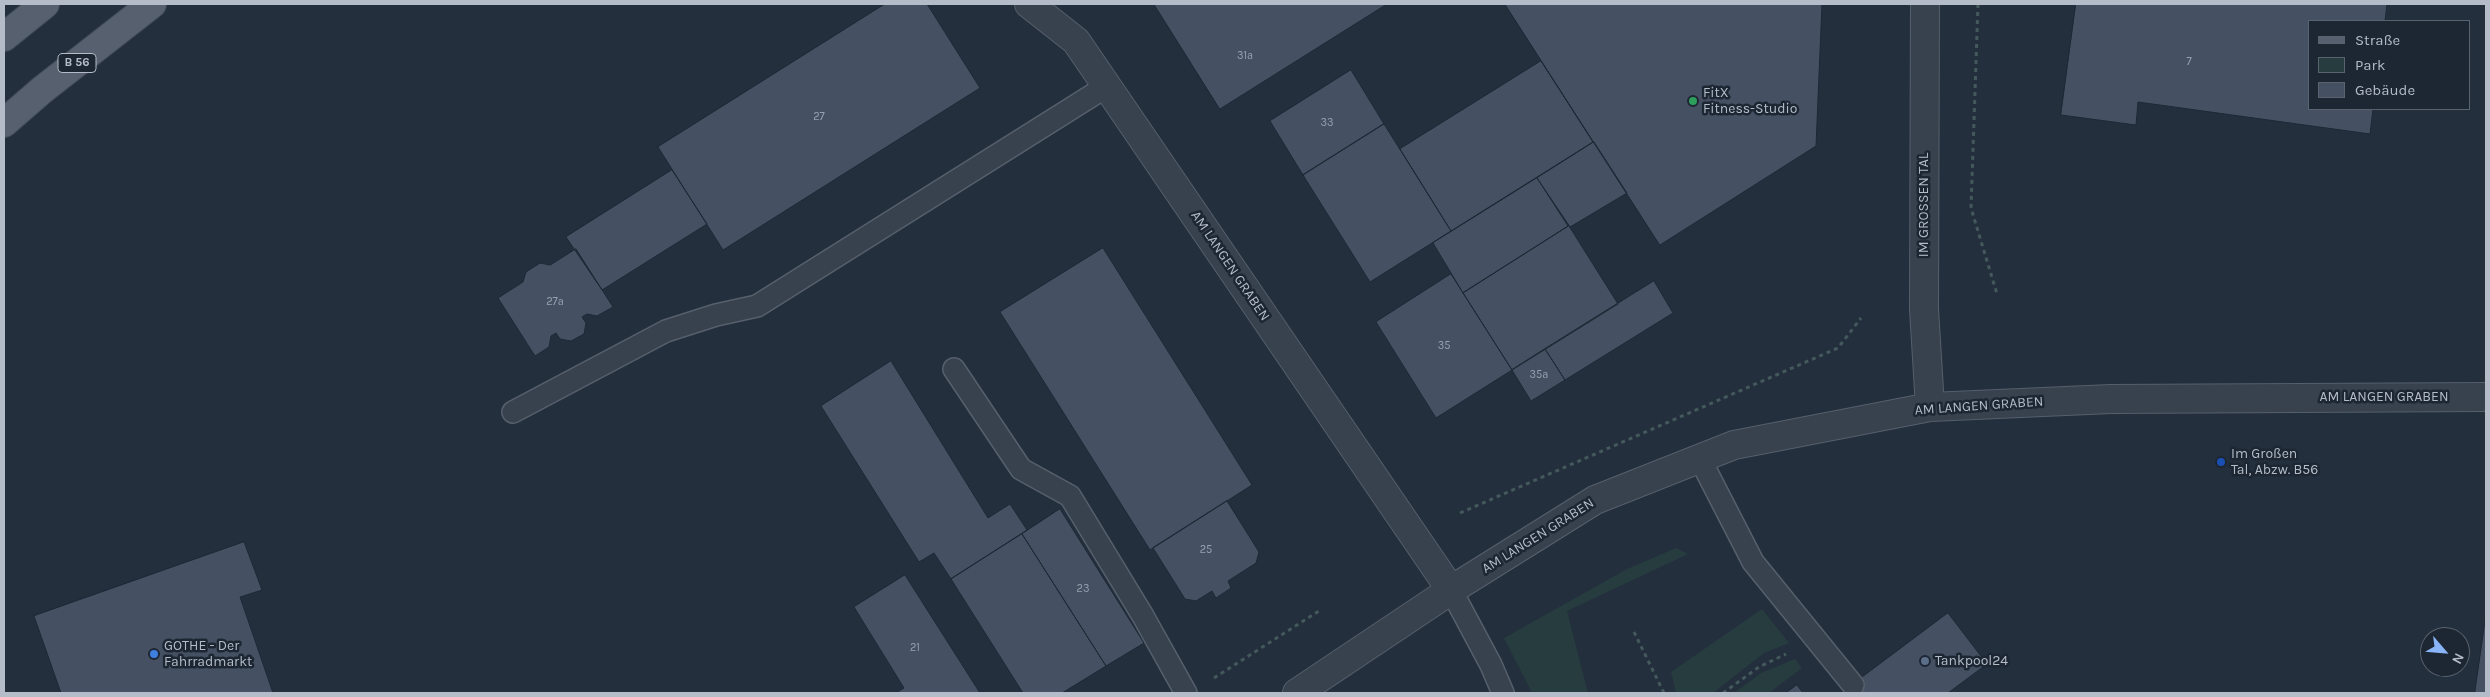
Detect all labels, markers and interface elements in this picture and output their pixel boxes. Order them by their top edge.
legend [2308,20,2470,110]
text: Straße [2355,31,2400,49]
house number: 31a [1237,49,1253,63]
road number: B 56 [58,54,96,72]
house number: 7 [2186,55,2192,69]
text: Park [2355,56,2385,74]
text: Gebäude [2355,81,2415,99]
place label: FitX Fitness-Studio [1703,85,1797,118]
marker: FitX Fitness-Studio [1687,95,1699,107]
house number: 27 [813,110,825,124]
house number: 33 [1321,116,1333,130]
street label: IM GROSSEN TAL [1916,153,1932,257]
street label: AM LANGEN GRABEN [1187,208,1273,324]
house number: 27a [546,295,564,309]
house number: 35 [1438,339,1450,353]
house number: 35a [1530,368,1548,382]
street label: AM LANGEN GRABEN [2320,389,2448,405]
street label: AM LANGEN GRABEN [1914,393,2044,419]
place label: Im Großen Tal, Abzw. B56 [2231,446,2318,478]
marker: Im Großen Tal, Abzw. B56 [2215,456,2227,468]
street label: AM LANGEN GRABEN [1479,495,1597,577]
house number: 25 [1200,543,1212,557]
house number: 23 [1077,582,1089,596]
north arrow [2420,627,2470,677]
place label: GOTHE - Der Fahrradmarkt [164,638,252,670]
house number: 21 [910,641,920,655]
marker: GOTHE - Der Fahrradmarkt [148,648,160,660]
text: N [2448,650,2468,667]
place label: Tankpool24 [1935,653,2008,669]
marker: Tankpool24 [1919,655,1931,667]

